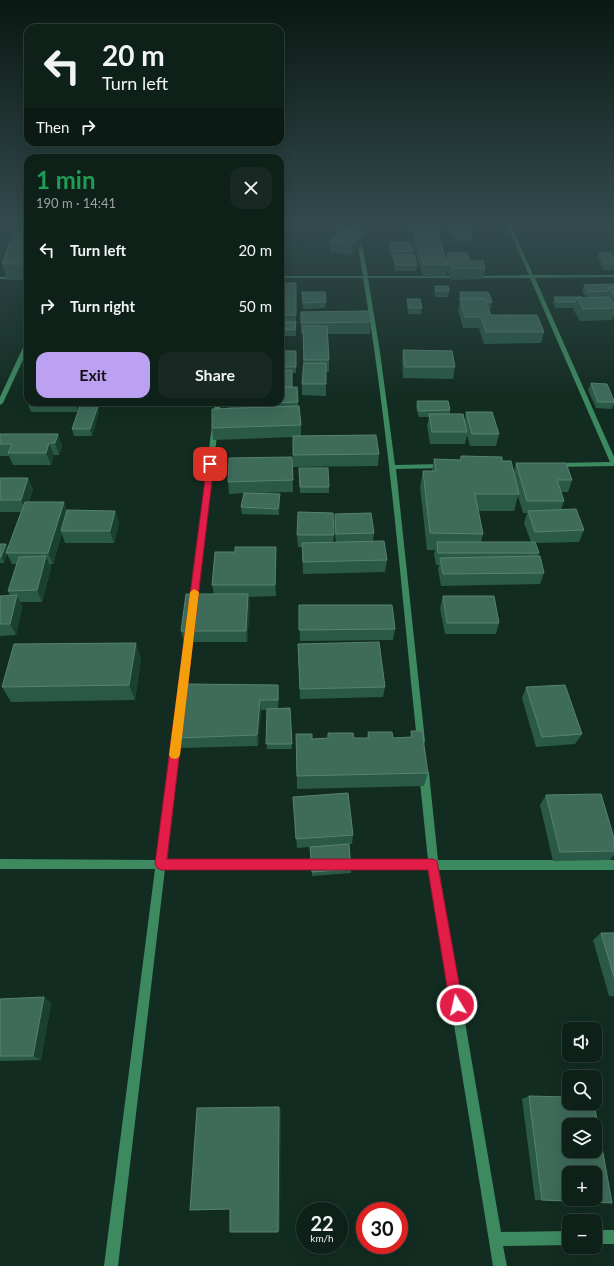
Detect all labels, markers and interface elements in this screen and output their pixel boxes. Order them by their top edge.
text: 20 m [102,38,165,72]
icon: left [36,40,88,92]
text: Turn left [102,72,168,94]
icon: right [77,116,99,138]
text: Then [36,118,69,136]
text: 1 min [36,165,96,194]
button: close [230,167,272,209]
text: 190 m · 14:41 [36,195,116,211]
icon: left [36,239,58,261]
text: Turn left [70,241,126,259]
text: 20 m [238,241,272,259]
icon: right [36,295,58,317]
text: Turn right [70,297,135,315]
text: 50 m [238,297,272,315]
button: Exit [36,352,150,398]
button: Share [158,352,272,398]
pin [193,447,227,481]
icon: arrive [199,453,221,475]
position arrow [436,984,478,1026]
map controls [562,1022,602,1254]
button: sound [562,1022,602,1062]
button: search [562,1070,602,1110]
button: layers [562,1118,602,1158]
button: + [562,1166,602,1206]
speed limit sign: 30 [356,1202,408,1254]
text: 22 [310,1211,334,1235]
button: − [562,1214,602,1254]
text: km/h [310,1232,334,1244]

